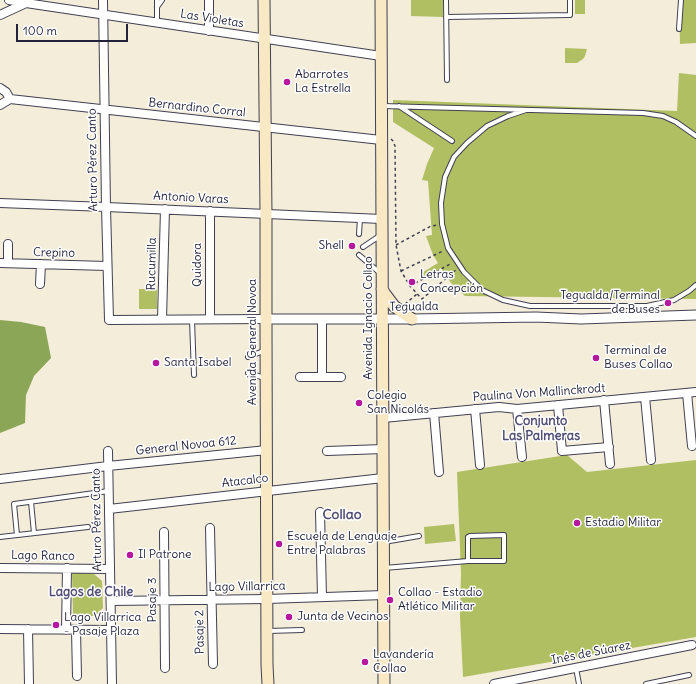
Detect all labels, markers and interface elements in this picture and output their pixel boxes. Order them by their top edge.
street label: Las Violetas [179,7,245,31]
scale bar [18,16,130,42]
text: 100 m [23,23,57,38]
place label: Abarrotes La Estrella [295,68,351,96]
marker: Abarrotes La Estrella [282,77,292,87]
street label: Bernardino Corral [148,96,246,120]
street label: Arturo Pérez Canto [85,108,101,212]
street label: Antonio Varas [153,189,229,207]
street label: Rucumilla [144,237,160,291]
place label: Shell [319,239,344,253]
marker: Shell [347,241,357,251]
street label: Quidora [191,243,205,287]
street label: Crepino [33,245,75,261]
street label: Avenida Ignacio Collao [362,256,376,380]
place label: Letras Concepción [420,268,483,296]
marker: Letras Concepción [407,277,417,287]
street label: Avenida General Novoa [246,279,260,405]
place label: Tegualda/Terminal de Buses [560,289,660,317]
marker: Tegualda/Terminal de Buses [663,298,673,308]
street label: Tegualda [389,299,439,315]
place label: Terminal de Buses Collao [604,344,673,372]
marker: Terminal de Buses Collao [591,353,601,363]
place label: Santa Isabel [164,356,231,370]
marker: Santa Isabel [151,358,161,368]
street label: Paulina Von Mallinckrodt [472,381,606,405]
place label: Colegio San Nicolás [367,389,429,417]
marker: Colegio San Nicolás [354,398,364,408]
district label: Conjunto Las Palmeras [502,413,580,444]
street label: General Novoa 612 [135,434,237,458]
street label: Arturo Pérez Canto [89,468,105,572]
street label: Atacalco [221,471,269,491]
district label: Collao [322,507,362,523]
place label: Estadio Militar [585,516,661,530]
marker: Estadio Militar [572,518,582,528]
place label: Escuela de Lenguaje Entre Palabras [287,530,397,558]
marker: Escuela de Lenguaje Entre Palabras [274,539,284,549]
street label: Lago Ranco [11,548,75,564]
place label: Il Patrone [138,548,192,562]
marker: Il Patrone [125,550,135,560]
street label: Pasaje 3 [146,578,160,622]
street label: Lago Villarrica [208,579,286,595]
district label: Lagos de Chile [49,584,133,600]
place label: Collao - Estadio Atlético Militar [398,586,482,614]
marker: Collao - Estadio Atlético Militar [385,595,395,605]
street label: Pasaje 2 [192,610,208,654]
place label: Junta de Vecinos [297,610,388,624]
place label: Lago Villarrica - Pasaje Plaza [64,611,141,639]
marker: Junta de Vecinos [284,612,294,622]
marker: Lago Villarrica - Pasaje Plaza [51,620,61,630]
street label: Inés de Súarez [550,638,632,668]
place label: Lavandería Collao [373,648,434,676]
marker: Lavandería Collao [360,657,370,667]

